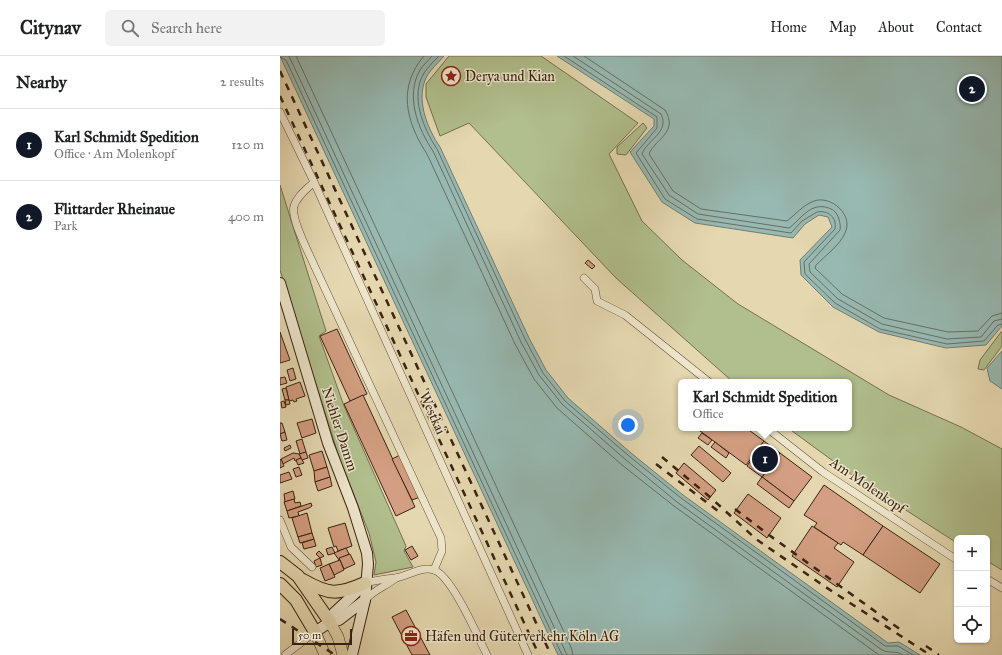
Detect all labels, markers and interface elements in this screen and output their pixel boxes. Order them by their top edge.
search box [105,10,385,46]
text: Citynav [20,16,81,39]
icon: search [119,17,141,39]
text: Search here [151,19,222,37]
text: Home [770,19,807,36]
text: Map [829,19,856,36]
text: About [878,19,914,36]
text: Contact [936,19,982,36]
place icon: Derya und Kian [440,65,462,87]
place label: Derya und Kian [465,68,555,85]
text: Nearby [16,72,67,93]
text: 2 results [220,74,264,90]
pin: 2 [959,74,985,104]
text: Karl Schmidt Spedition [54,128,199,146]
text: 1 [26,137,32,153]
text: 120 m [231,137,264,153]
text: Office · Am Molenkopf [54,146,175,162]
text: Flittarder Rheinaue [54,200,175,218]
text: 2 [26,209,32,225]
text: 400 m [228,209,264,225]
text: Park [54,218,78,234]
popup [678,379,852,431]
street label: Niehler Damm [318,385,361,474]
text: Karl Schmidt Spedition [693,388,837,406]
street label: Westkai [416,389,449,437]
text: Office [693,406,724,422]
your location [618,415,638,435]
pin: 1 [752,444,778,474]
street label: Am Molenkopf [826,453,911,518]
map controls [954,535,990,643]
button: + [954,535,990,571]
button: − [954,571,990,607]
button: locate [954,607,990,643]
office icon: Häfen und Güterverkehr Köln AG [400,625,422,647]
scale bar [292,627,352,646]
place label: Häfen und Güterverkehr Köln AG [425,628,619,645]
text: 50 m [298,629,321,642]

